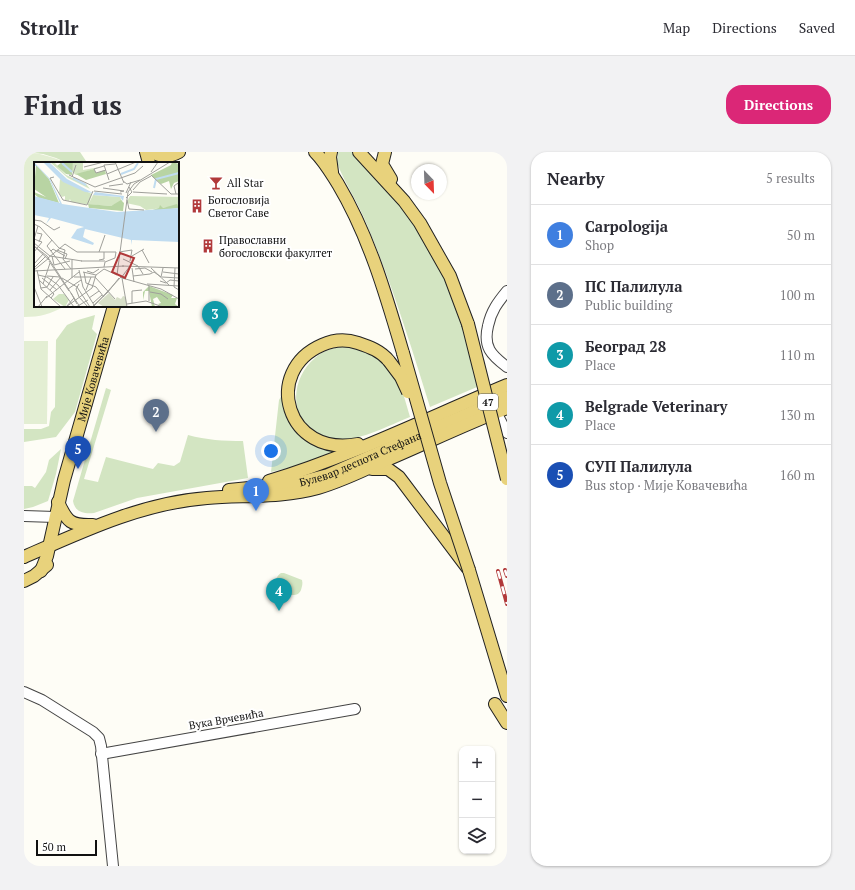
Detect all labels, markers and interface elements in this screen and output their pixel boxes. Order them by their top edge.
text: Strollr [20,15,78,40]
text: Map [663,18,690,37]
text: Directions [712,18,777,37]
text: Saved [799,18,835,37]
button: Directions [726,85,831,124]
text: Find us [24,86,122,123]
inset map [34,162,179,307]
north arrow [411,164,447,200]
text: Nearby [547,167,605,190]
text: 5 results [766,169,815,187]
bar icon: All Star [208,175,224,191]
place label: All Star [227,176,264,190]
place label: Богословија Светог Саве [208,193,270,220]
building icon: Богословија Светог Саве [189,198,205,214]
text: Carpologija [585,216,668,236]
text: 1 [556,226,564,244]
text: 50 m [787,226,815,244]
place label: Православни богословски факултет [219,233,333,260]
text: Shop [585,236,614,254]
building icon: Православни богословски факултет [200,238,216,254]
text: ПС Палилула [585,276,683,296]
text: 2 [556,286,564,304]
text: 100 m [780,286,815,304]
text: Public building [585,296,672,314]
pin: 3 [202,301,228,334]
street label: Мије Ковачевића [74,334,112,423]
text: Београд 28 [585,336,666,356]
text: 3 [556,346,564,364]
text: 110 m [780,346,815,364]
text: Place [585,356,616,374]
road number: 47 [478,394,498,410]
text: Belgrade Veterinary [585,396,728,416]
pin: 2 [143,399,169,432]
text: 4 [556,406,564,424]
text: 130 m [780,406,815,424]
text: Place [585,416,616,434]
street label: Булевар деспота Стефана [298,428,424,489]
pin: 5 [65,436,91,469]
your location [261,441,281,461]
text: СУП Палилула [585,456,692,476]
text: 5 [556,466,564,484]
text: 160 m [780,466,815,484]
text: Bus stop · Мије Ковачевића [585,476,748,494]
pin: 1 [243,478,269,511]
pin: 4 [266,578,292,611]
street label: Вука Врчевића [188,705,265,732]
map controls [459,746,495,854]
button: + [459,746,495,782]
button: − [459,782,495,818]
button: layers [459,818,495,854]
scale bar [36,838,97,857]
text: 50 m [42,840,66,854]

